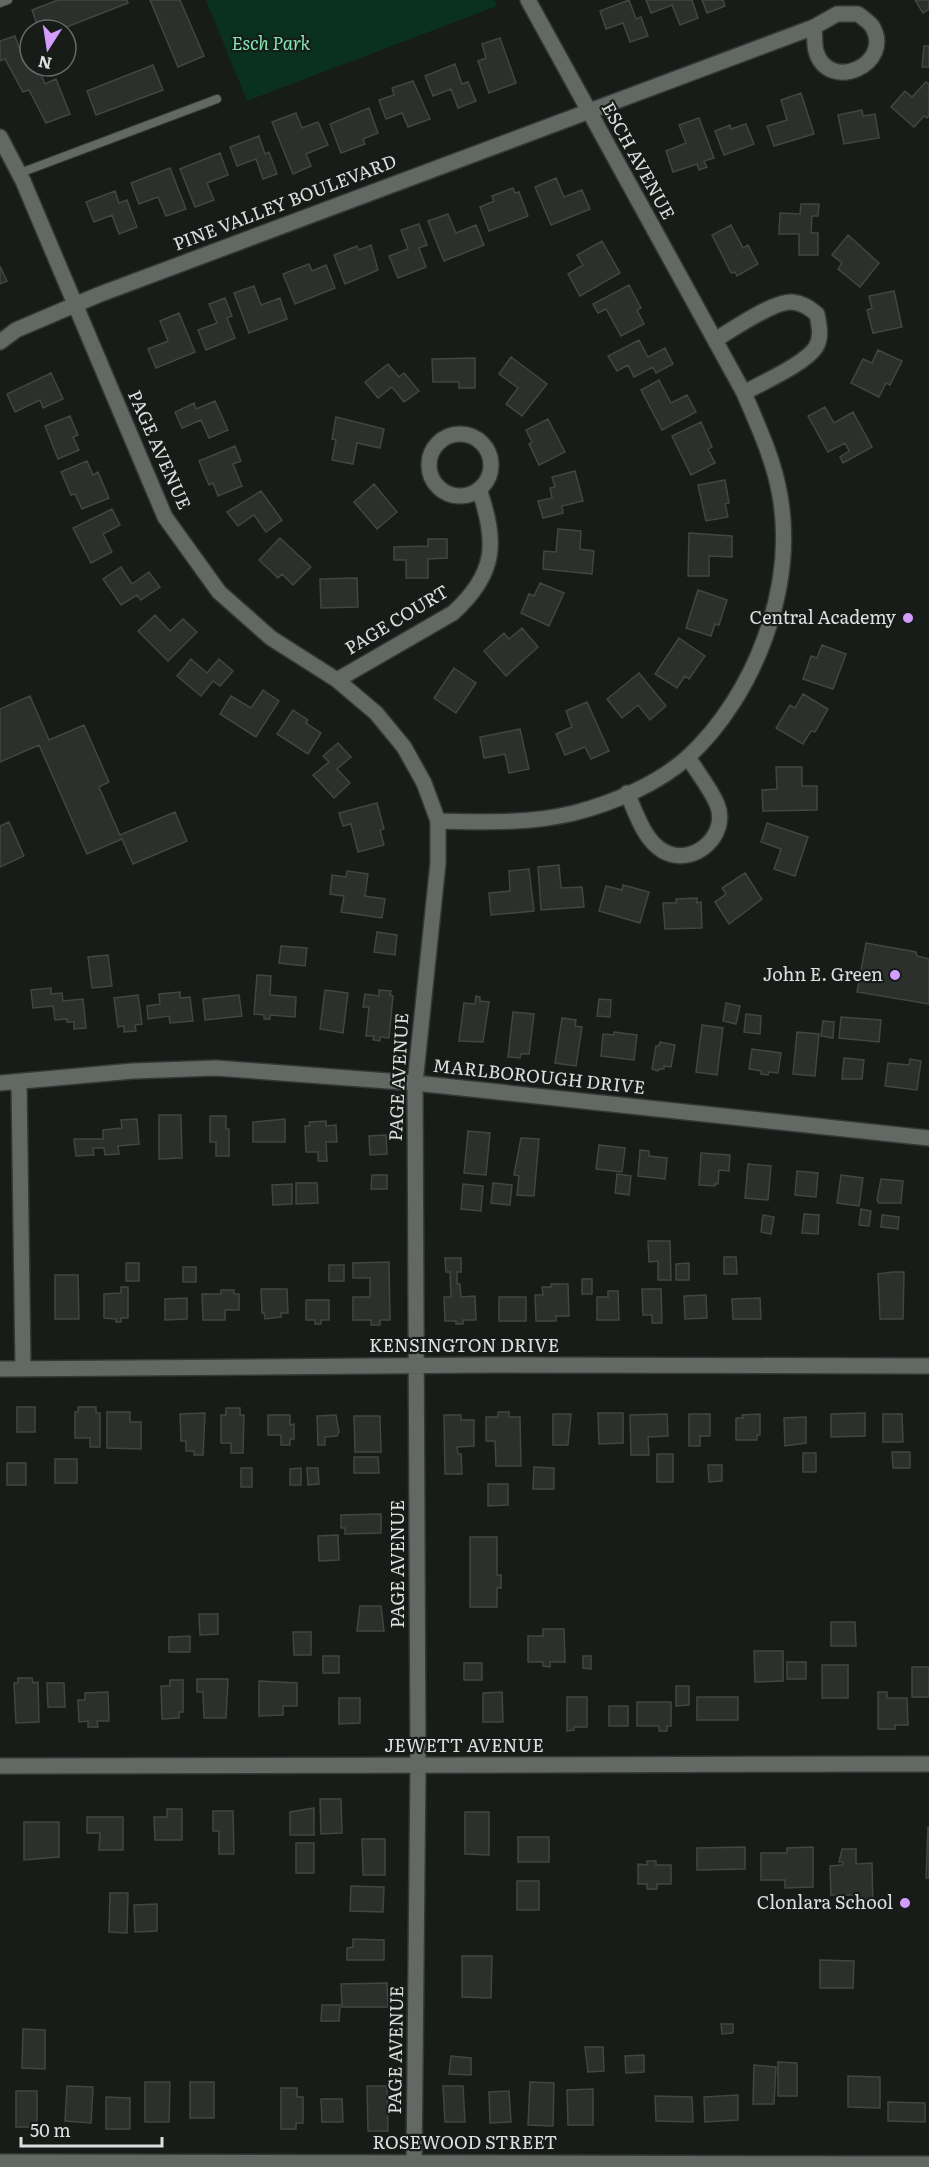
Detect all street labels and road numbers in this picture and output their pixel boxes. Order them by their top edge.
street label: ESCH AVENUE [596,97,683,224]
street label: PINE VALLEY BOULEVARD [169,147,400,257]
street label: PAGE AVENUE [122,385,199,513]
street label: PAGE COURT [339,577,453,660]
street label: PAGE AVENUE [381,1012,414,1142]
street label: MARLBOROUGH DRIVE [432,1051,647,1100]
street label: KENSINGTON DRIVE [369,1331,559,1358]
street label: PAGE AVENUE [383,1500,410,1628]
street label: JEWETT AVENUE [384,1731,544,1758]
street label: PAGE AVENUE [380,1986,409,2114]
street label: ROSEWOOD STREET [373,2128,557,2155]

